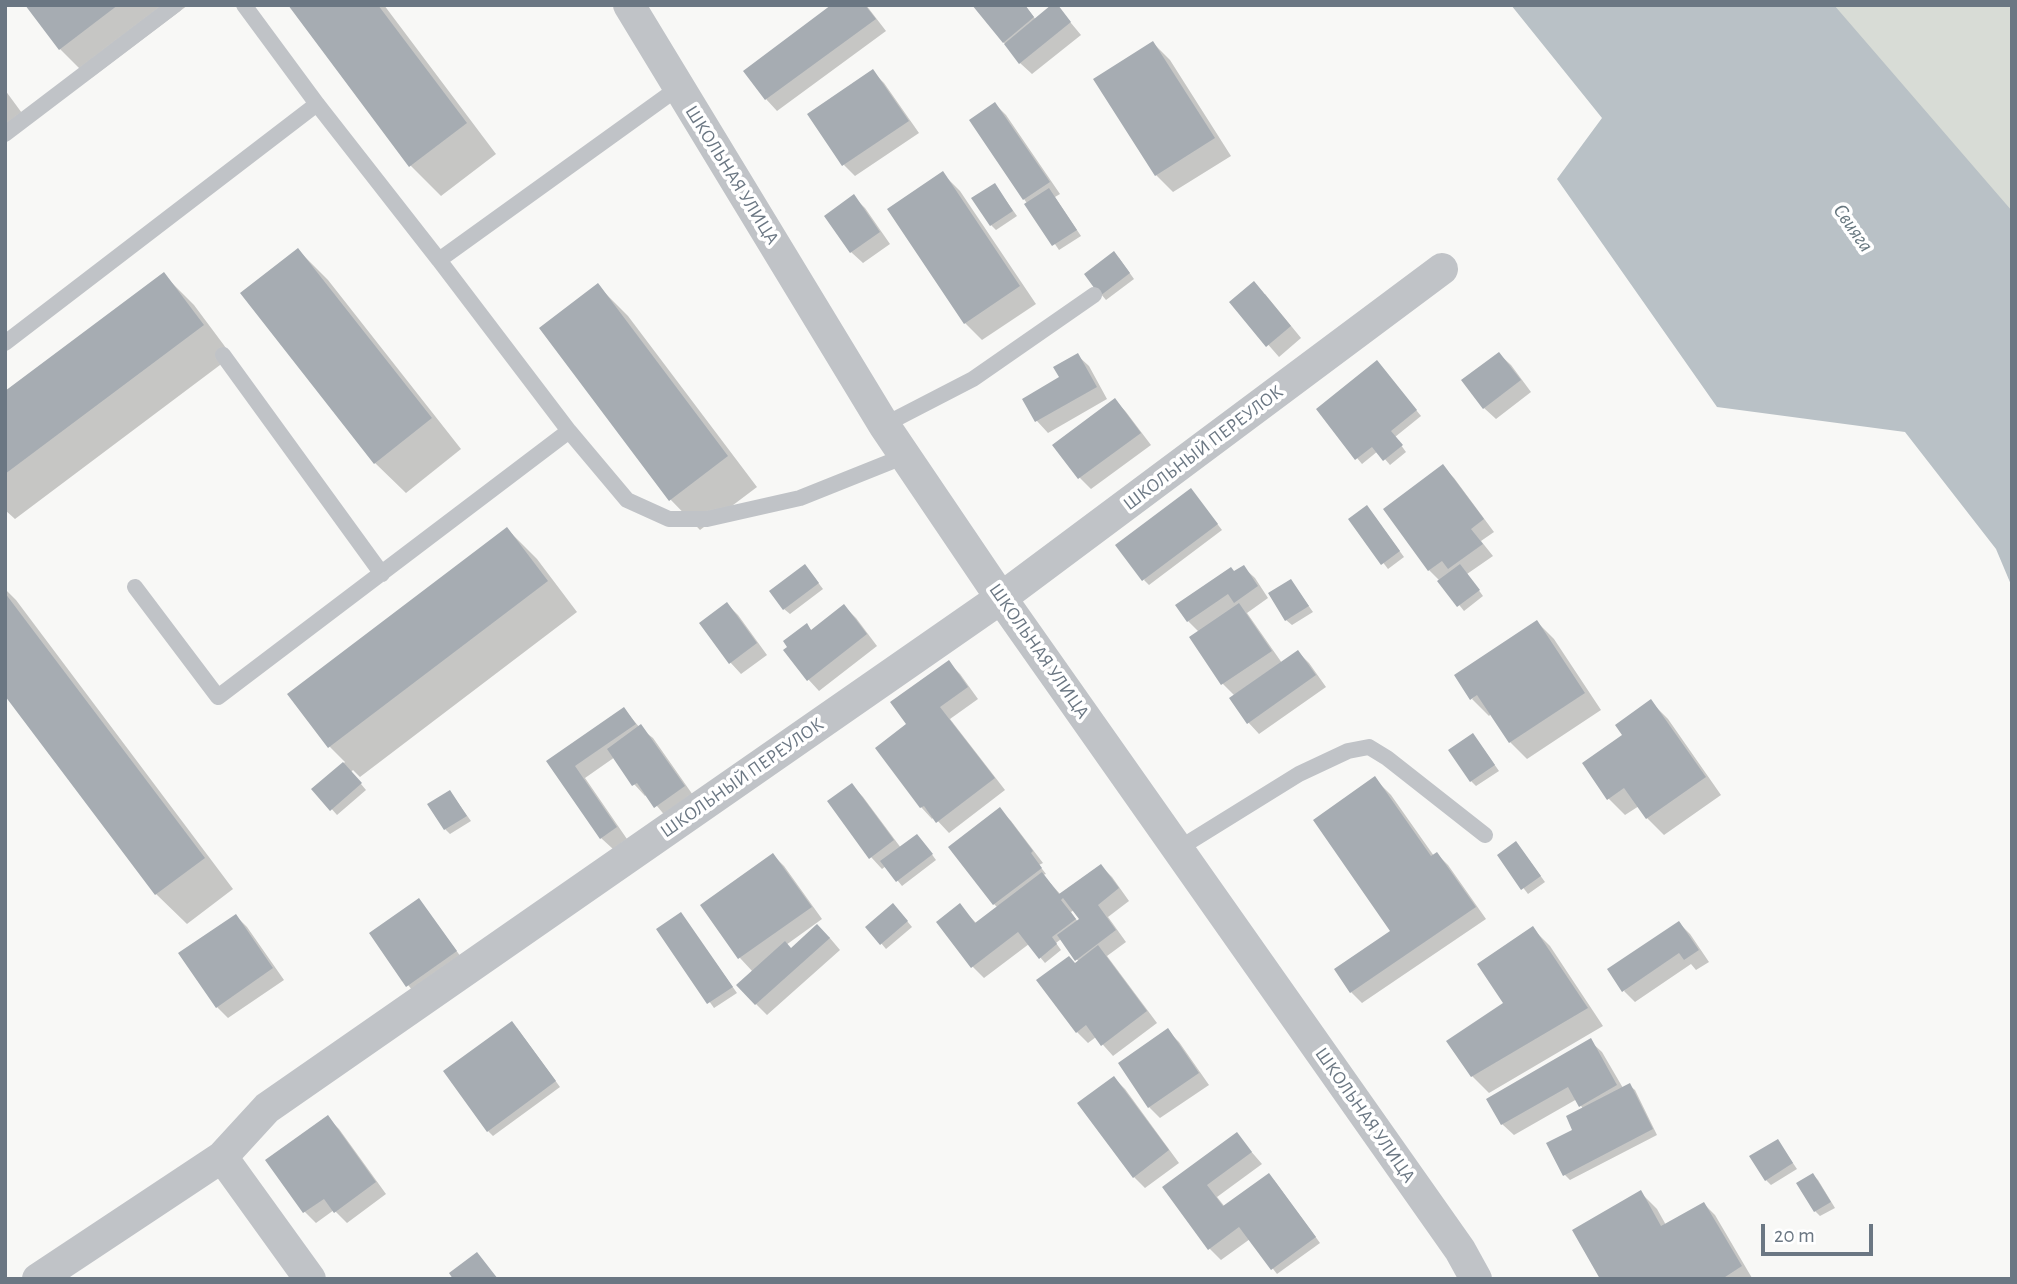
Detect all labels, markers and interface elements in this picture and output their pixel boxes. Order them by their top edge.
street label: ШКОЛЬНАЯ УЛИЦА [680,101,784,249]
water label: Свияга [1827,199,1879,257]
street label: ШКОЛЬНЫЙ ПЕРЕУЛОК [1119,380,1287,516]
street label: ШКОЛЬНАЯ УЛИЦА [984,579,1094,723]
street label: ШКОЛЬНЫЙ ПЕРЕУЛОК [656,713,828,843]
street label: ШКОЛЬНАЯ УЛИЦА [1310,1043,1420,1187]
scale bar [1765,1210,1877,1254]
text: 20 m [1774,1225,1815,1246]

